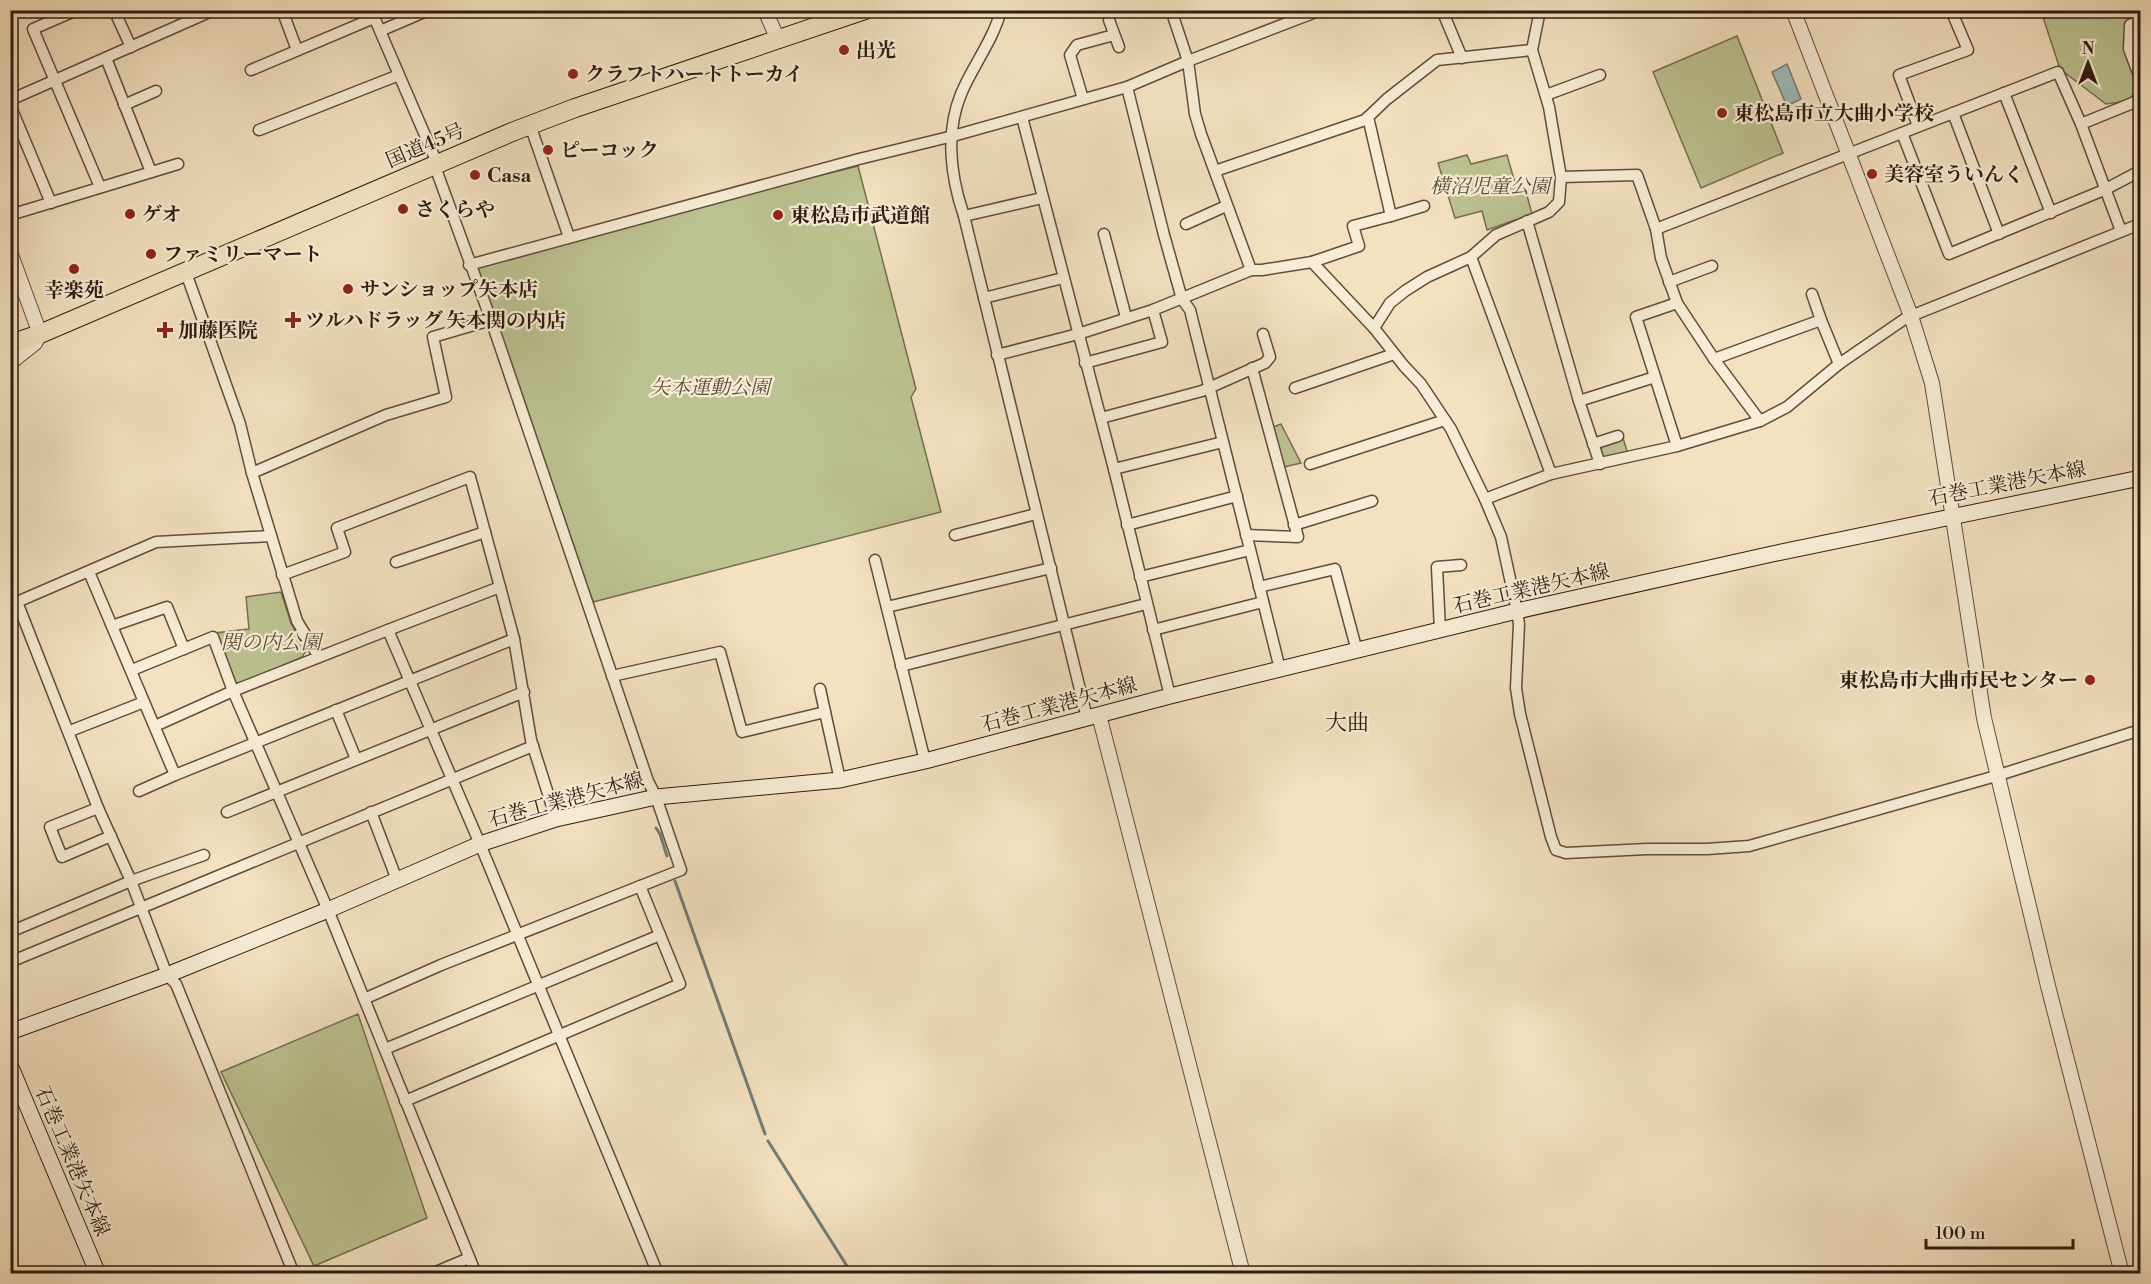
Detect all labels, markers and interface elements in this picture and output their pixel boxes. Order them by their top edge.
north arrow [2058,33,2118,93]
place label: 出光 [856,39,896,64]
text: N [2082,39,2095,59]
marker: 出光 [837,43,851,57]
place label: クラフトハートトーカイ [585,63,804,88]
marker: クラフトハートトーカイ [566,67,580,81]
place label: 東松島市立大曲小学校 [1734,102,1934,127]
marker: 東松島市立大曲小学校 [1715,106,1729,120]
street label: 国道45号 [383,119,469,174]
place label: ピーコック [560,139,659,164]
marker: ピーコック [541,143,555,157]
place label: 美容室ういんく [1884,163,2024,188]
place label: Casa [487,164,532,189]
marker: 美容室ういんく [1865,167,1879,181]
marker: Casa [468,168,482,182]
park label: 横沼児童公園 [1430,175,1553,200]
place label: さくらや [415,198,495,223]
marker: さくらや [396,202,410,216]
place label: ゲオ [142,203,182,228]
place label: 東松島市武道館 [790,204,930,229]
marker: ゲオ [123,207,137,221]
marker: 東松島市武道館 [771,208,785,222]
place label: ファミリーマート [163,243,323,268]
marker: ファミリーマート [144,247,158,261]
marker: 幸楽苑 [67,262,81,276]
place label: サンショップ矢本店 [360,278,538,303]
place label: 幸楽苑 [44,279,104,304]
marker: サンショップ矢本店 [341,282,355,296]
place label: ツルハドラッグ 矢本関の内店 [305,309,566,334]
marker: ツルハドラッグ 矢本関の内店 [286,313,300,327]
place label: 加藤医院 [178,319,258,344]
marker: 加藤医院 [156,321,174,339]
park label: 矢本運動公園 [650,376,773,401]
street label: 石巻工業港矢本線 [1926,457,2088,512]
street label: 石巻工業港矢本線 [1451,559,1612,620]
park label: 関の内公園 [221,631,324,656]
place label: 東松島市大曲市民センター [1839,669,2078,694]
street label: 石巻工業港矢本線 [979,673,1140,738]
marker: 東松島市大曲市民センター [2083,673,2097,687]
district label: 大曲 [1325,710,1369,737]
street label: 石巻工業港矢本線 [486,768,647,833]
street label: 石巻工業港矢本線 [29,1083,114,1240]
scale bar [1926,1212,2073,1250]
text: 100 m [1935,1222,1986,1245]

